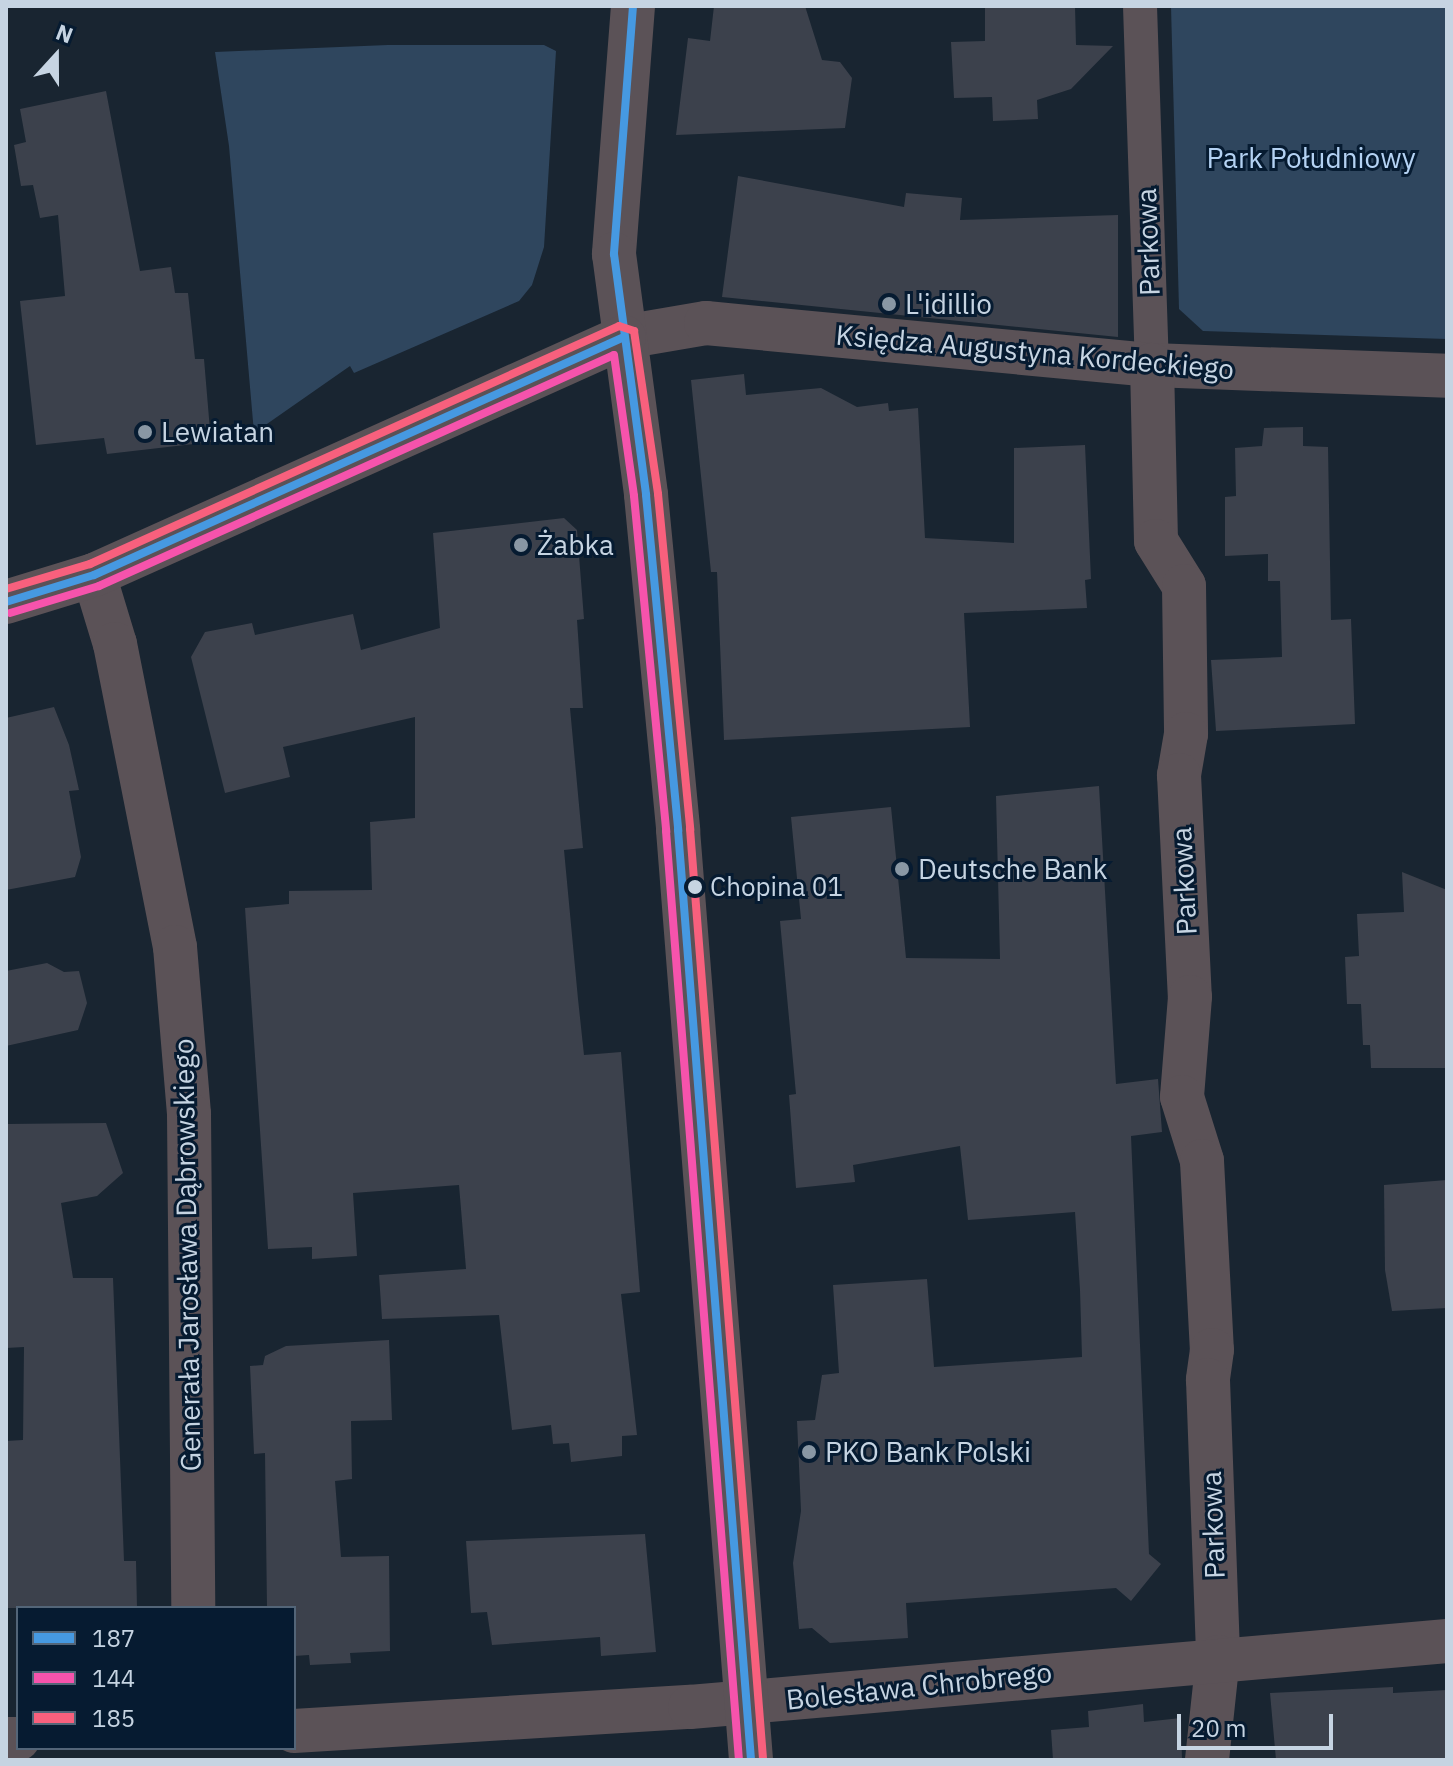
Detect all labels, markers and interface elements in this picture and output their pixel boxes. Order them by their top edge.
north arrow [16,16,96,96]
text: N [52,17,77,50]
park label: Park Południowy [1206,141,1416,175]
street label: Parkowa [1129,187,1167,297]
place label: L'idillio [905,287,992,321]
marker: L'idillio [880,295,898,313]
street label: Księdza Augustyna Kordeckiego [834,318,1236,386]
place label: Lewiatan [161,415,274,449]
marker: Lewiatan [136,423,154,441]
place label: Żabka [537,528,614,562]
marker: Żabka [512,536,530,554]
street label: Parkowa [1164,826,1204,936]
place label: Deutsche Bank [918,852,1107,886]
marker: Deutsche Bank [893,860,911,878]
place label: Chopina 01 [710,871,843,903]
marker: Chopina 01 [687,879,703,895]
street label: Generała Jarosława Dąbrowskiego [166,1038,208,1472]
place label: PKO Bank Polski [825,1435,1031,1469]
marker: PKO Bank Polski [800,1443,818,1461]
street label: Parkowa [1194,1470,1232,1580]
legend [16,1606,296,1750]
text: 187 [92,1622,135,1654]
street label: Bolesława Chrobrego [784,1655,1054,1717]
text: 144 [92,1662,135,1694]
scale bar [1181,1698,1337,1748]
text: 185 [92,1702,135,1734]
text: 20 m [1191,1712,1246,1744]

